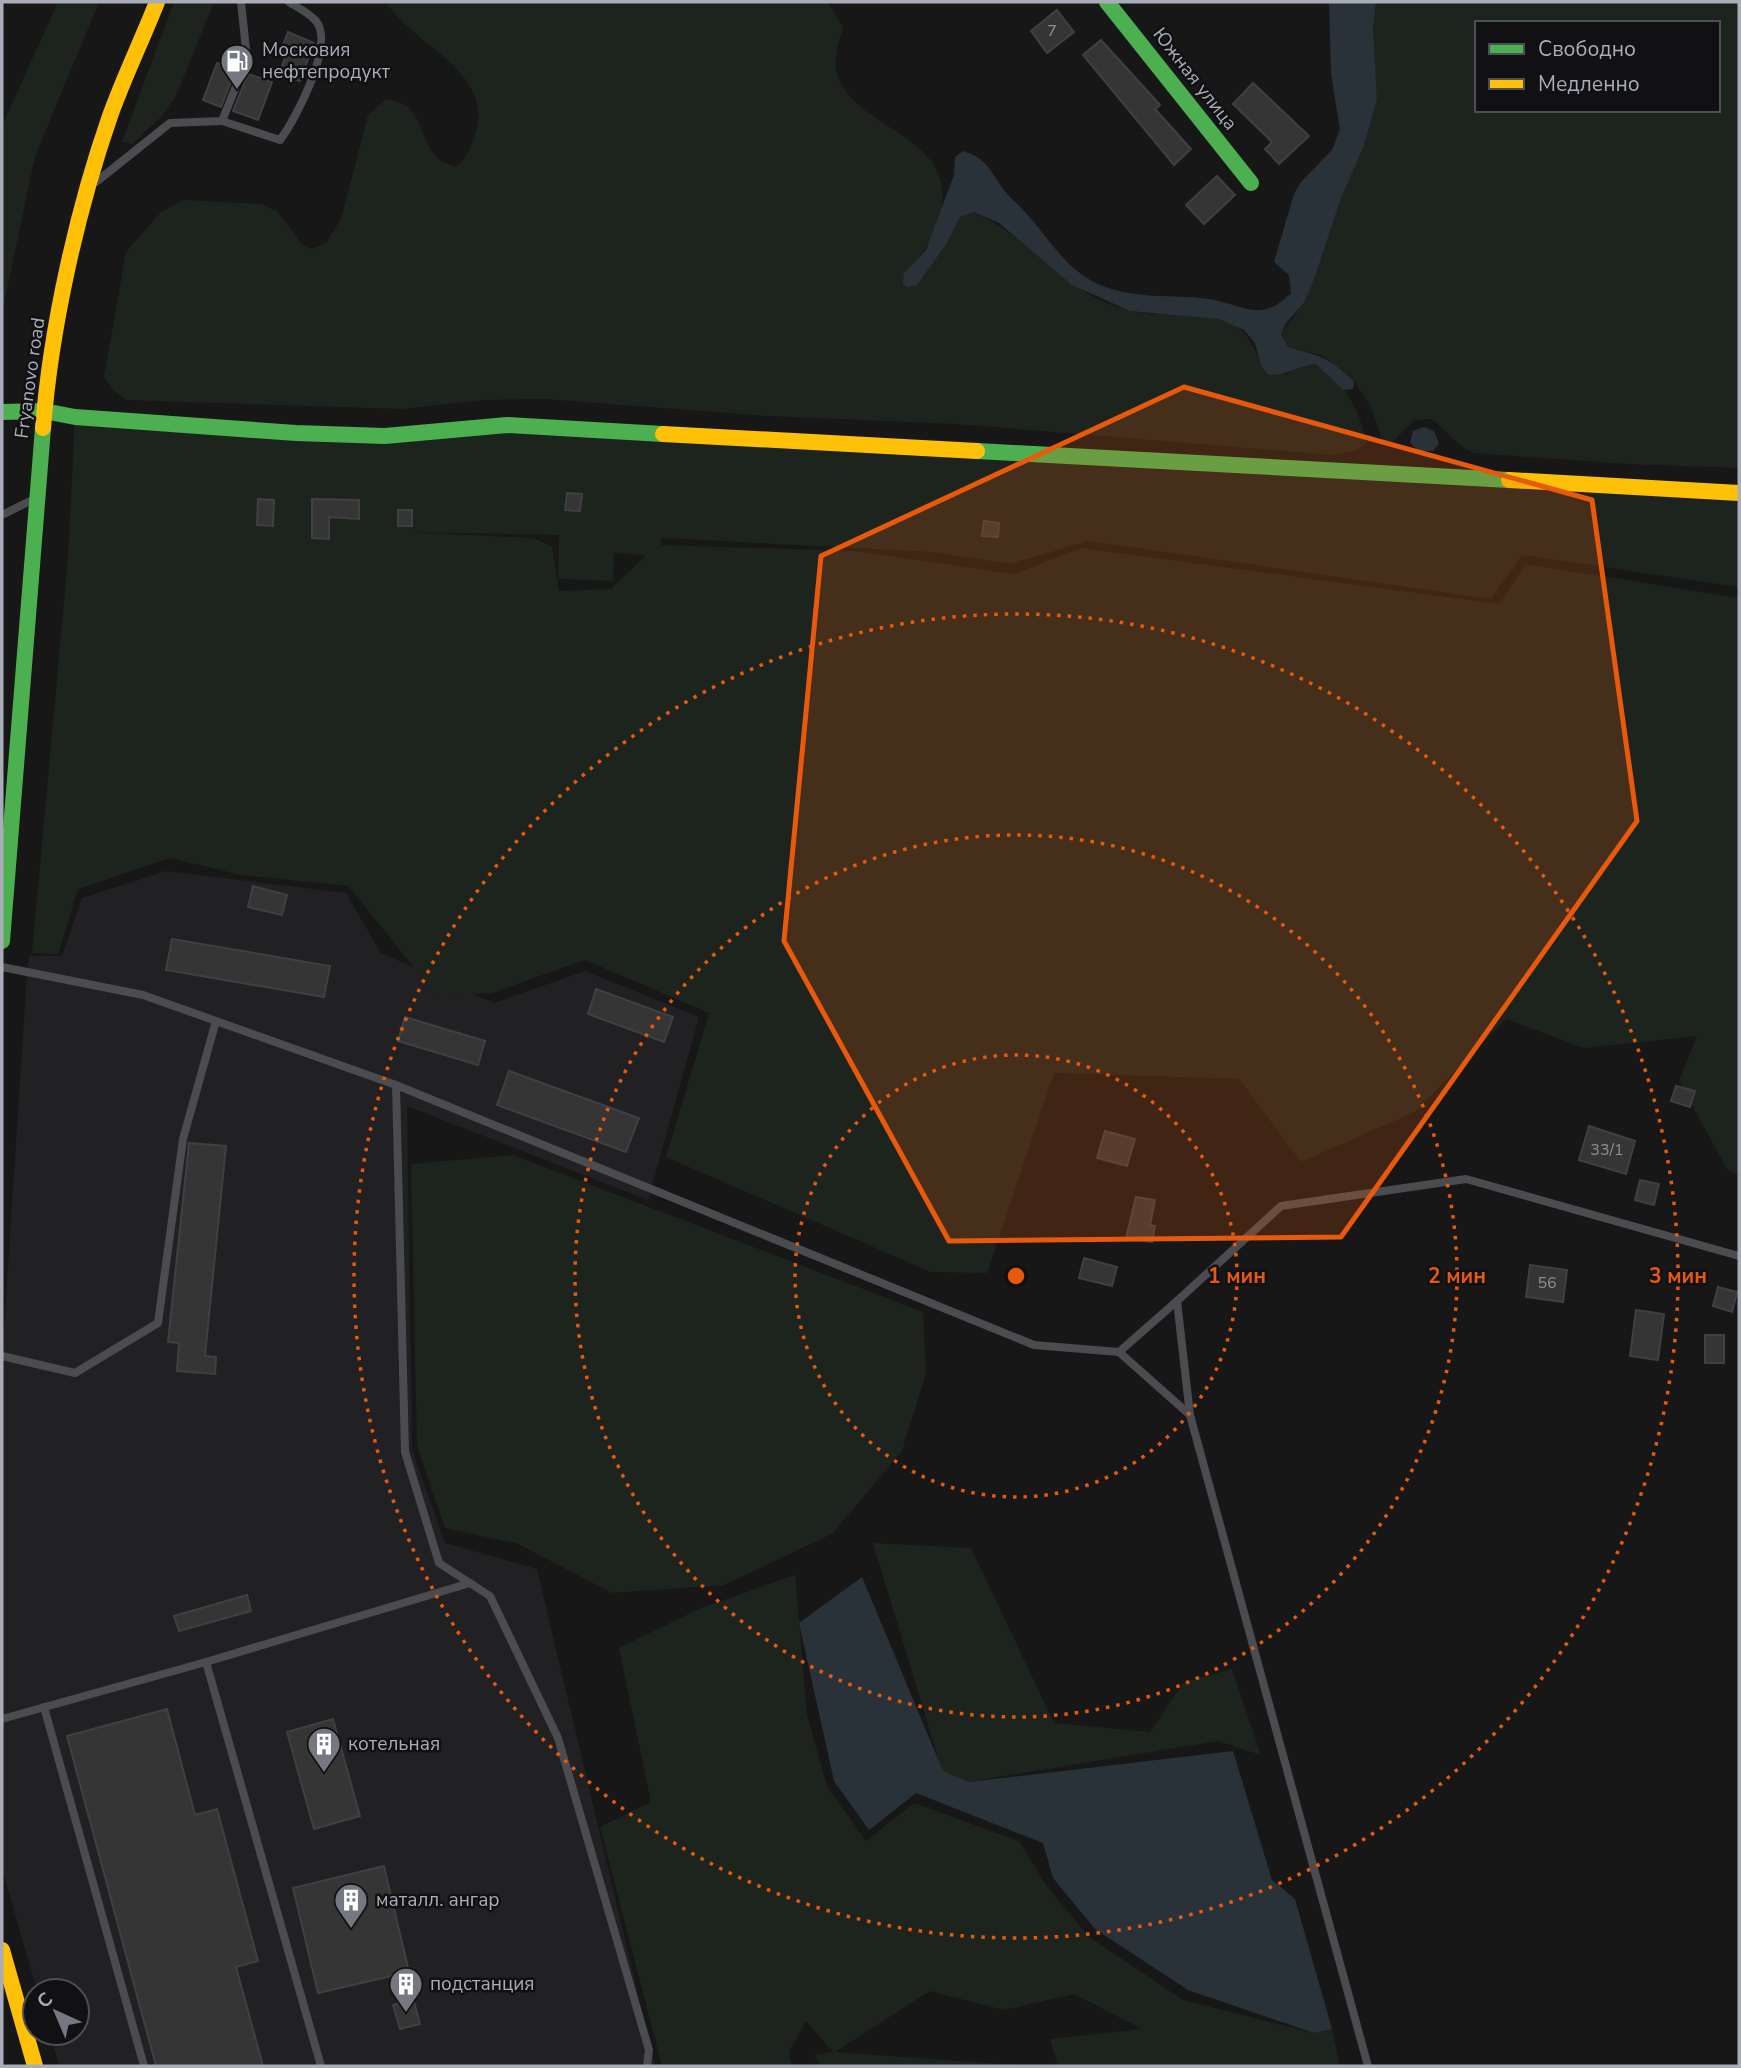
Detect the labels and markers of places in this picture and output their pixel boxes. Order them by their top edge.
place label: Московия нефтепродукт [262,37,391,85]
fuel station icon: Московия нефтепродукт [218,42,256,91]
centre of rings [1004,1264,1028,1288]
building icon: котельная [305,1725,343,1774]
place label: котельная [348,1731,440,1757]
building icon: маталл. ангар [332,1881,370,1930]
place label: маталл. ангар [376,1887,500,1913]
building icon: подстанция [387,1965,425,2014]
place label: подстанция [430,1971,535,1997]

